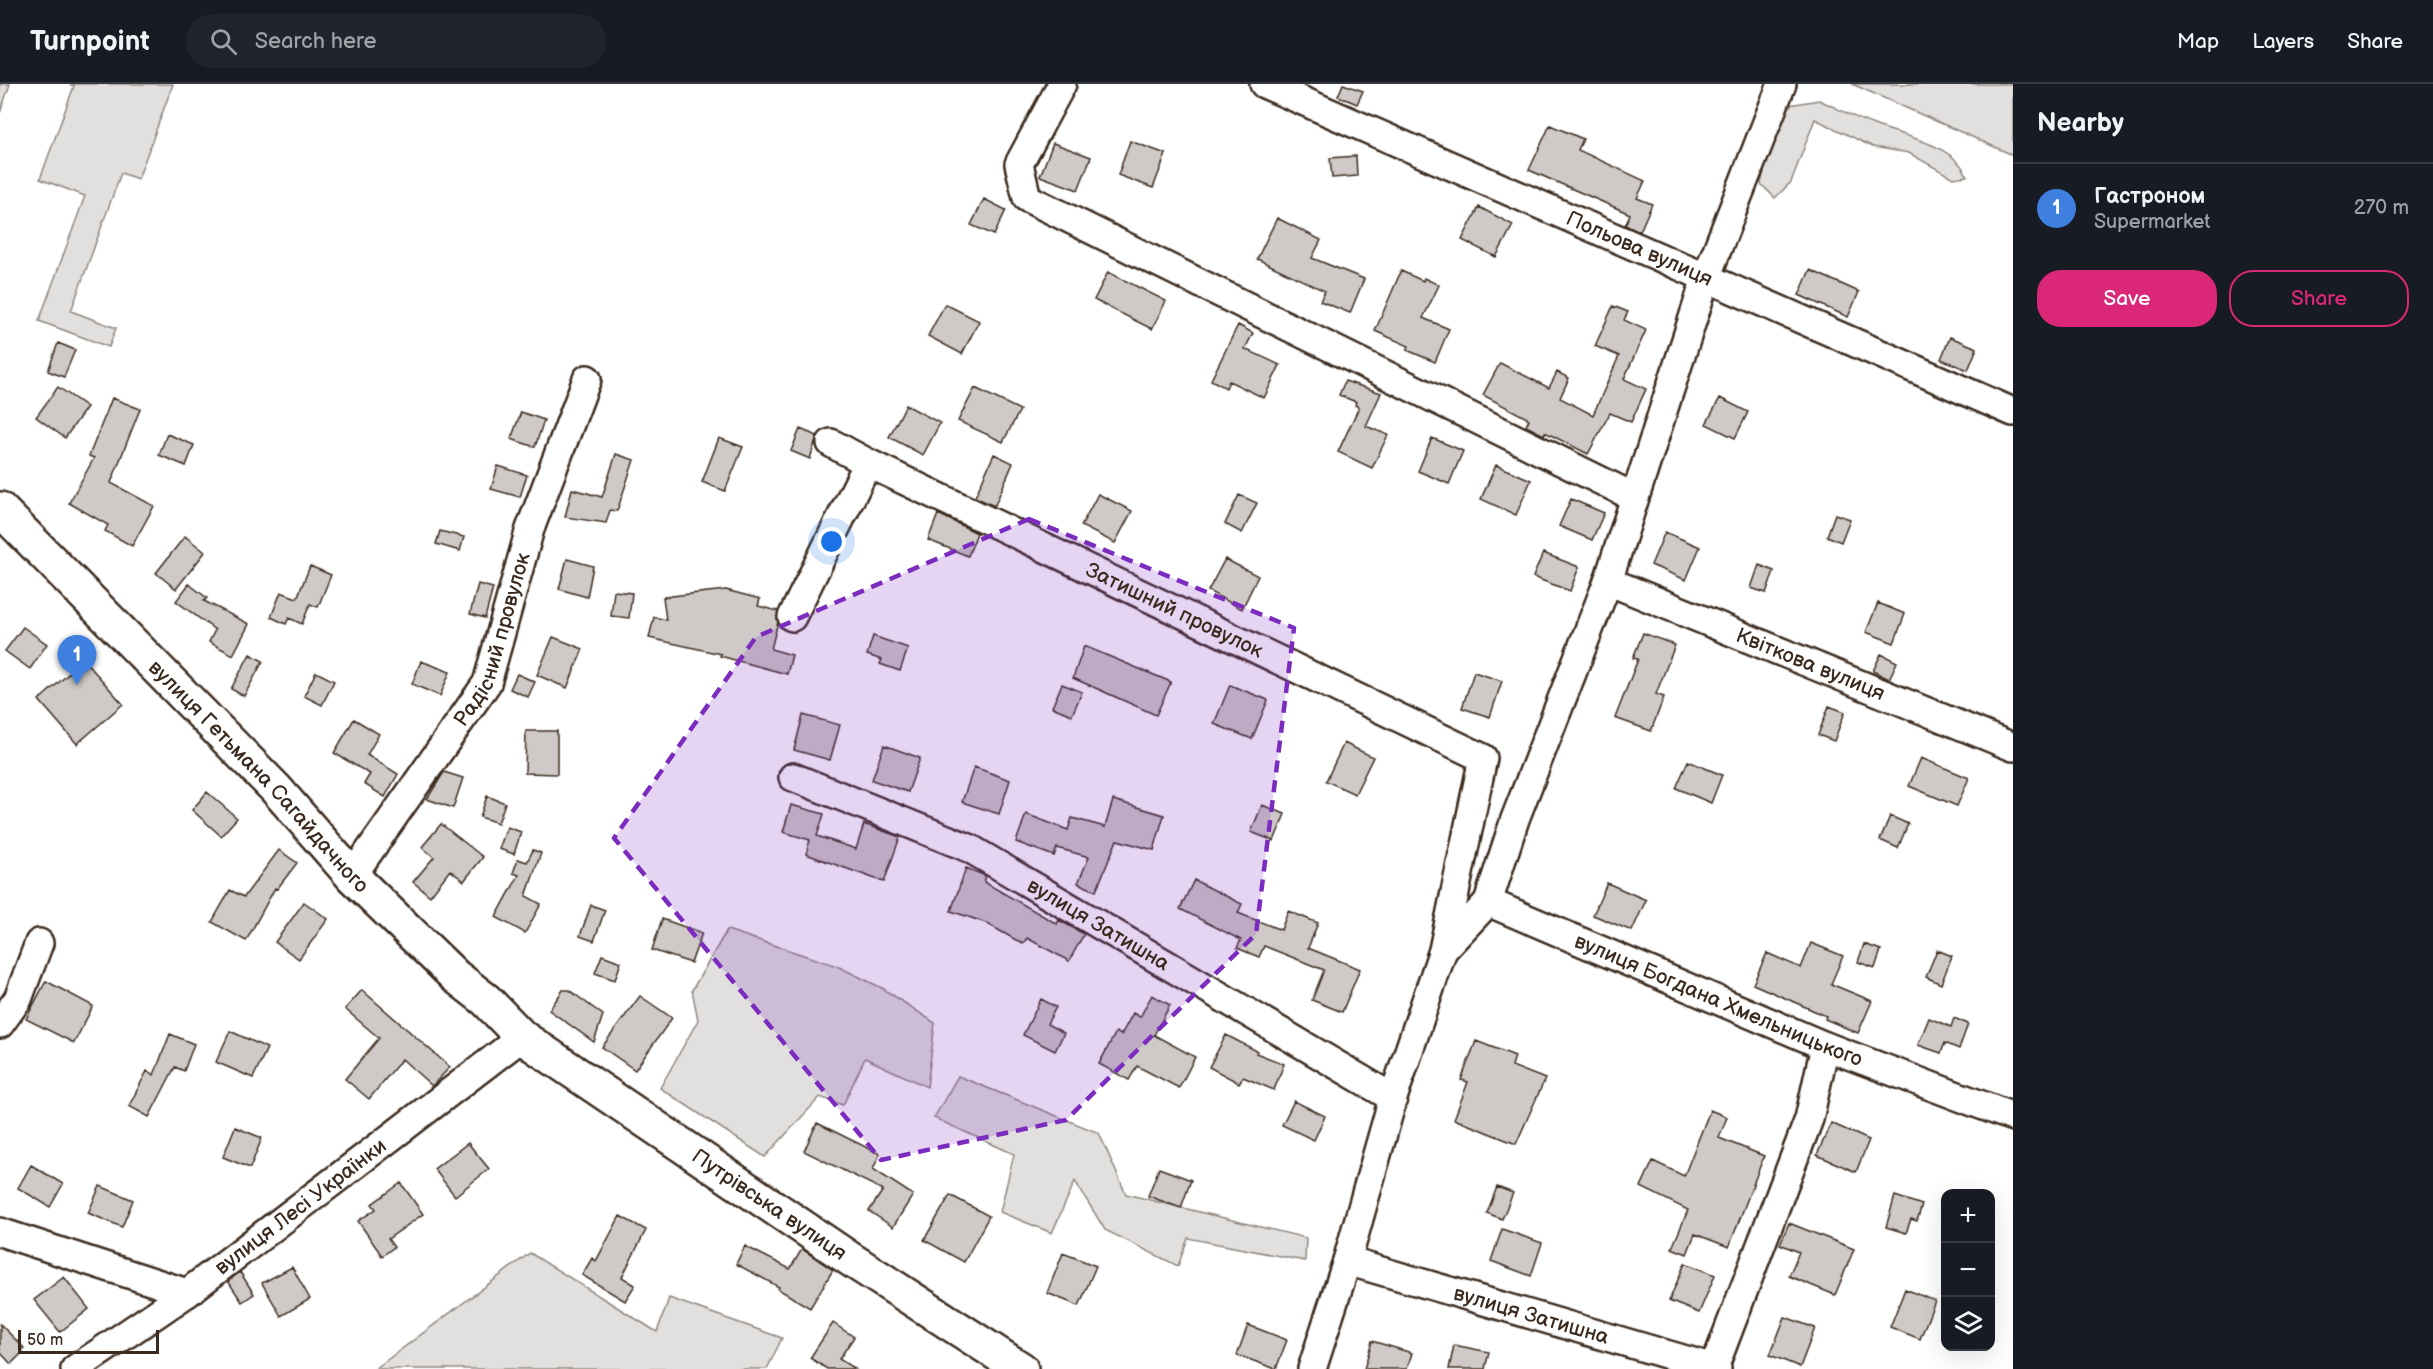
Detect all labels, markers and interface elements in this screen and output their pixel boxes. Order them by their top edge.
search box [186,14,606,68]
text: Turnpoint [30,25,150,58]
icon: search [207,25,240,58]
text: Search here [255,28,377,55]
text: Map [2177,29,2219,54]
text: Layers [2252,29,2314,54]
text: Share [2347,29,2403,54]
text: Nearby [2037,108,2124,139]
text: Гастроном [2094,183,2205,210]
text: 1 [2052,196,2061,220]
text: 270 m [2354,196,2409,220]
street label: Польова вулиця [1562,206,1716,292]
text: Supermarket [2094,210,2210,234]
button: Save [2037,270,2217,327]
button: Share [2229,270,2409,327]
your location [817,527,846,556]
street label: Радісний провулок [448,550,536,731]
street label: Затишний провулок [1082,557,1267,664]
street label: Квіткова вулиця [1732,623,1889,706]
pin: 1 [58,636,97,685]
street label: вулиця Гетьмана Сагайдачного [143,655,374,898]
street label: вулиця Затишна [1023,873,1174,977]
street label: вулиця Богдана Хмельницького [1571,928,1866,1072]
street label: вулиця Лесі Українки [210,1133,391,1280]
street label: Путрівська вулиця [687,1144,851,1266]
map controls [1941,1189,1995,1351]
button: + [1941,1189,1995,1243]
button: − [1941,1243,1995,1297]
street label: вулиця Затишна [1451,1281,1612,1350]
button: layers [1941,1297,1995,1351]
scale bar [18,1327,159,1354]
text: 50 m [27,1331,63,1350]

